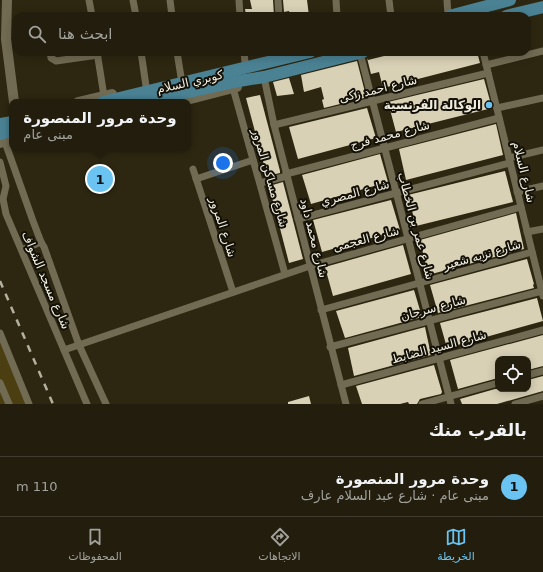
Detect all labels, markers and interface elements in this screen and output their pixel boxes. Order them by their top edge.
search box [12,12,531,56]
icon: search [26,23,48,45]
text: ابحث هنا [58,25,113,43]
street label: كوبري السلام [156,68,225,97]
street label: شارع احمد زكى [338,73,419,106]
place label: الوكالة الفرنسية [384,98,481,113]
popup [9,99,191,151]
marker: الوكالة الفرنسية [484,100,494,110]
text: وحدة مرور المنصورة [23,109,177,127]
street label: شارع محمد فرج [349,118,432,153]
street label: شارع مساكن المرور [248,126,291,229]
text: مبنى عام [23,127,73,142]
street label: شارع السلام [509,140,538,204]
your location [213,153,233,173]
pin: 1 [87,164,113,194]
street label: شارع عمر بن الخطاب [394,171,437,282]
street label: شارع المصري [319,177,391,210]
street label: شارع المرور [205,194,239,259]
street label: شارع محمد داود [296,197,331,279]
street label: شارع العجمى [331,223,401,256]
street label: شارع مسجد الشواف [18,229,73,332]
street label: شارع نزيه شعير [441,237,523,274]
street label: شارع سرحان [399,293,467,324]
street label: شارع السيد الضابط [390,328,488,367]
map controls [495,356,531,392]
button: locate [495,356,531,392]
text: بالقرب منك [429,420,527,440]
text: وحدة مرور المنصورة [336,470,489,488]
text: 110 m [16,479,58,494]
text: 1 [509,479,519,494]
text: مبنى عام · شارع عبد السلام عارف [301,488,489,503]
tab: المحفوظات [68,526,122,563]
tab: الاتجاهات [258,526,301,563]
tab: الخريطة [437,526,475,563]

